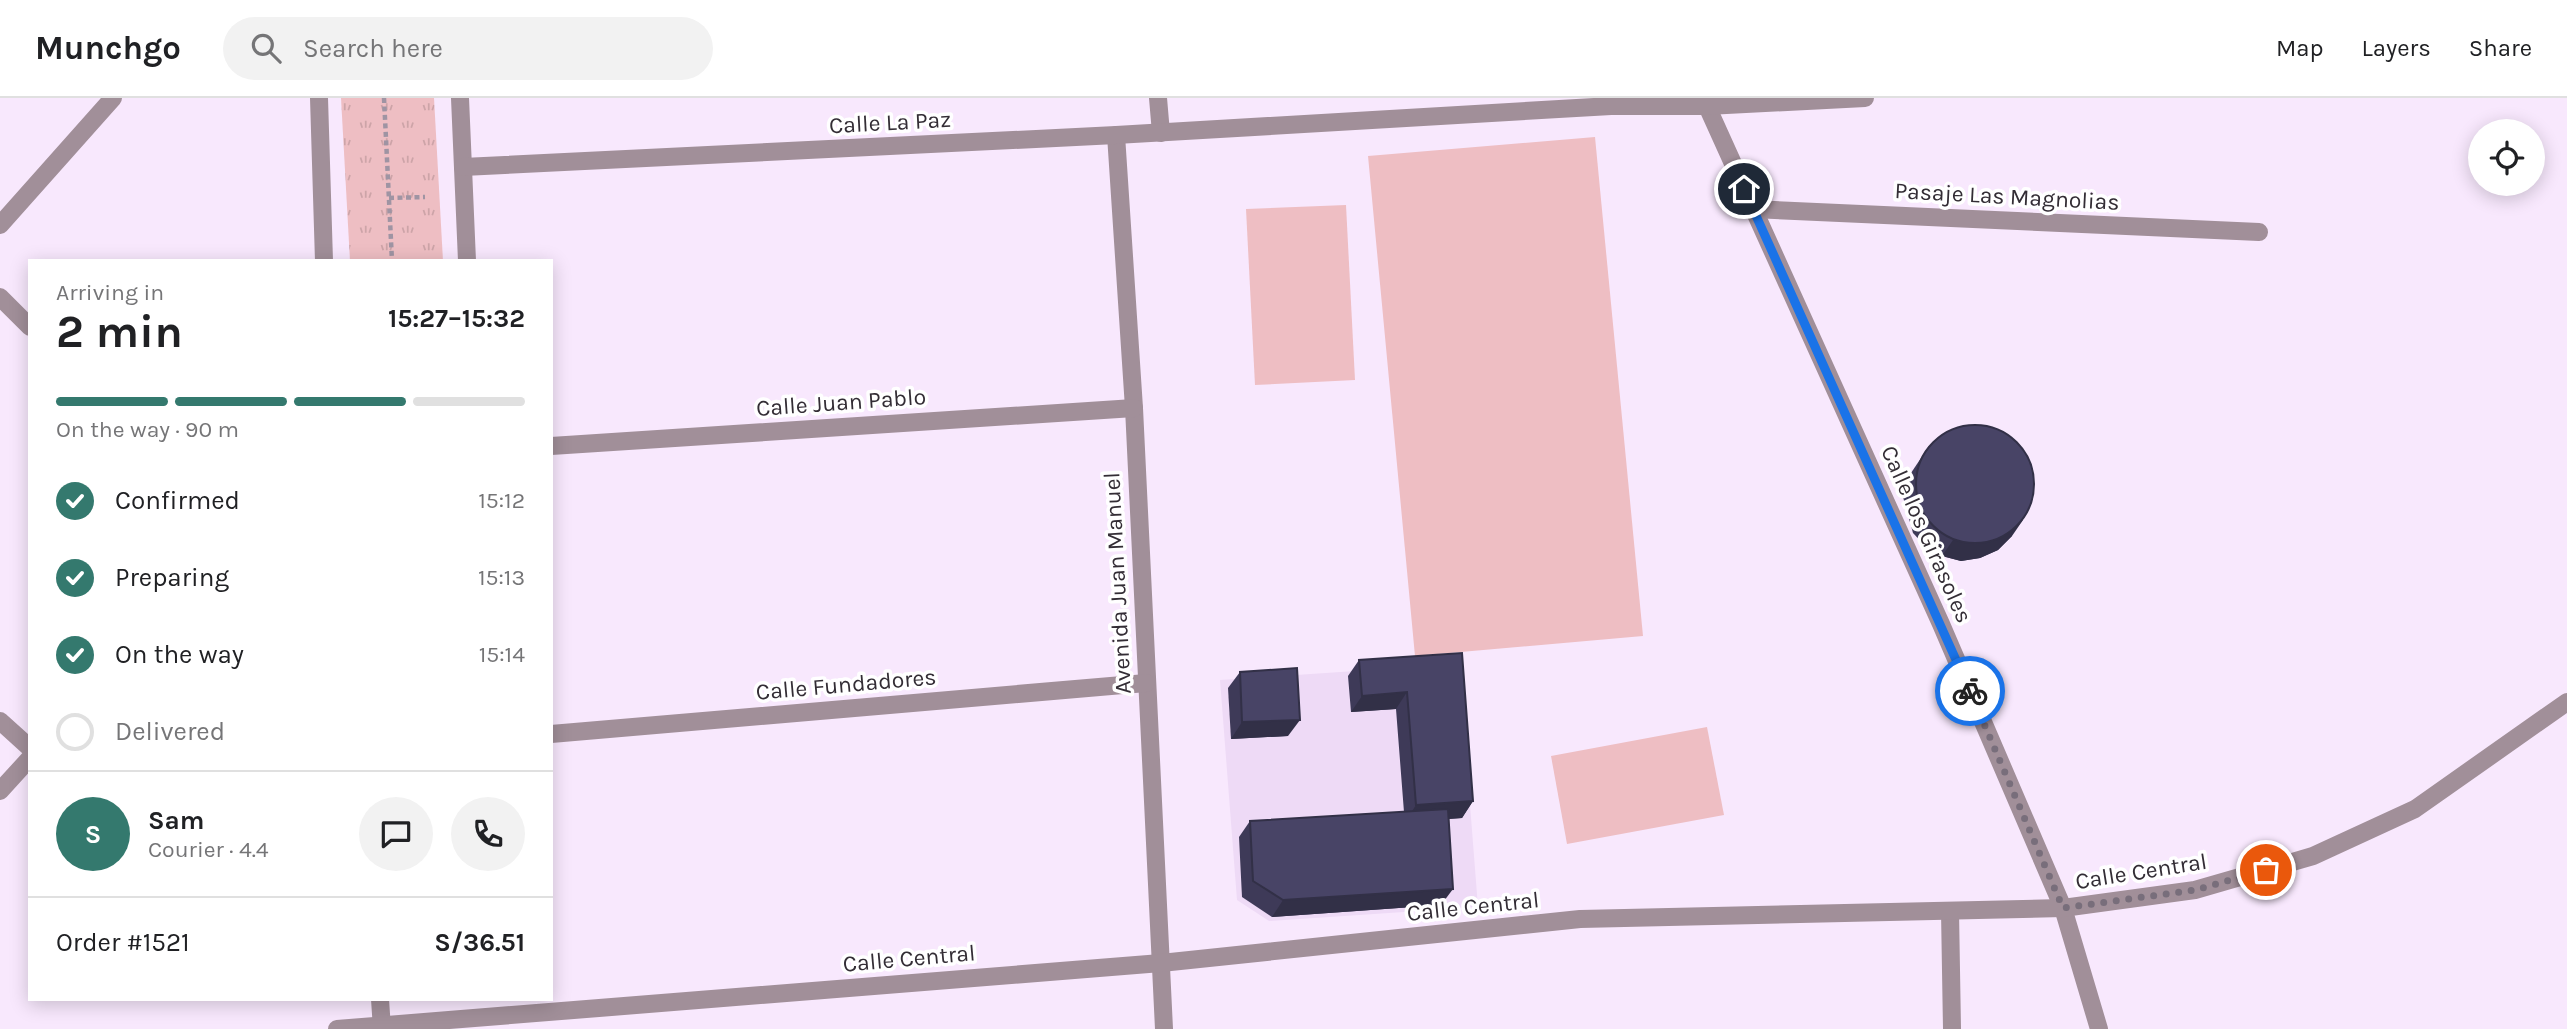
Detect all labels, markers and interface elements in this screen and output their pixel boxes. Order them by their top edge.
search box [223,17,713,80]
text: Munchgo [35,29,181,67]
icon: search [247,29,285,67]
text: Search here [303,33,443,64]
text: Map [2276,34,2324,62]
text: Layers [2362,34,2431,62]
text: Share [2469,34,2532,62]
street label: Calle La Paz [828,106,952,139]
map controls [2468,119,2545,196]
button: locate [2468,119,2545,196]
pin [1714,159,1774,219]
icon: home [1725,170,1763,208]
street label: Pasaje Las Magnolias [1894,177,2120,216]
text: Arriving in [56,279,164,306]
text: 15:27–15:32 [388,303,525,334]
text: 2 min [56,305,183,359]
street label: Calle Juan Pablo [755,383,927,422]
text: On the way · 90 m [56,416,239,443]
street label: Calle los Girasoles [1875,441,1978,627]
street label: Avenida Juan Manuel [1098,471,1137,695]
icon: check [56,482,94,520]
text: Confirmed [115,485,240,516]
text: 15:12 [478,487,525,514]
icon: check [56,559,94,597]
text: Preparing [115,562,229,593]
text: 15:13 [478,564,525,591]
icon: check [56,636,94,674]
text: On the way [115,639,244,670]
text: 15:14 [479,641,525,668]
courier [1935,656,2005,726]
street label: Calle Fundadores [755,663,937,706]
icon: bike [1951,672,1989,710]
text: Delivered [115,716,225,747]
button: chat [359,797,433,871]
button: phone [451,797,525,871]
text: Sam [148,805,204,836]
text: S [85,819,101,850]
text: Courier · 4.4 [148,836,269,863]
pin [2236,840,2296,900]
street label: Calle Central [2073,848,2209,895]
icon: bag [2247,851,2285,889]
street label: Calle Central [1406,886,1540,927]
text: Order #1521 [56,927,190,958]
text: S/36.51 [434,927,525,958]
street label: Calle Central [842,939,976,978]

